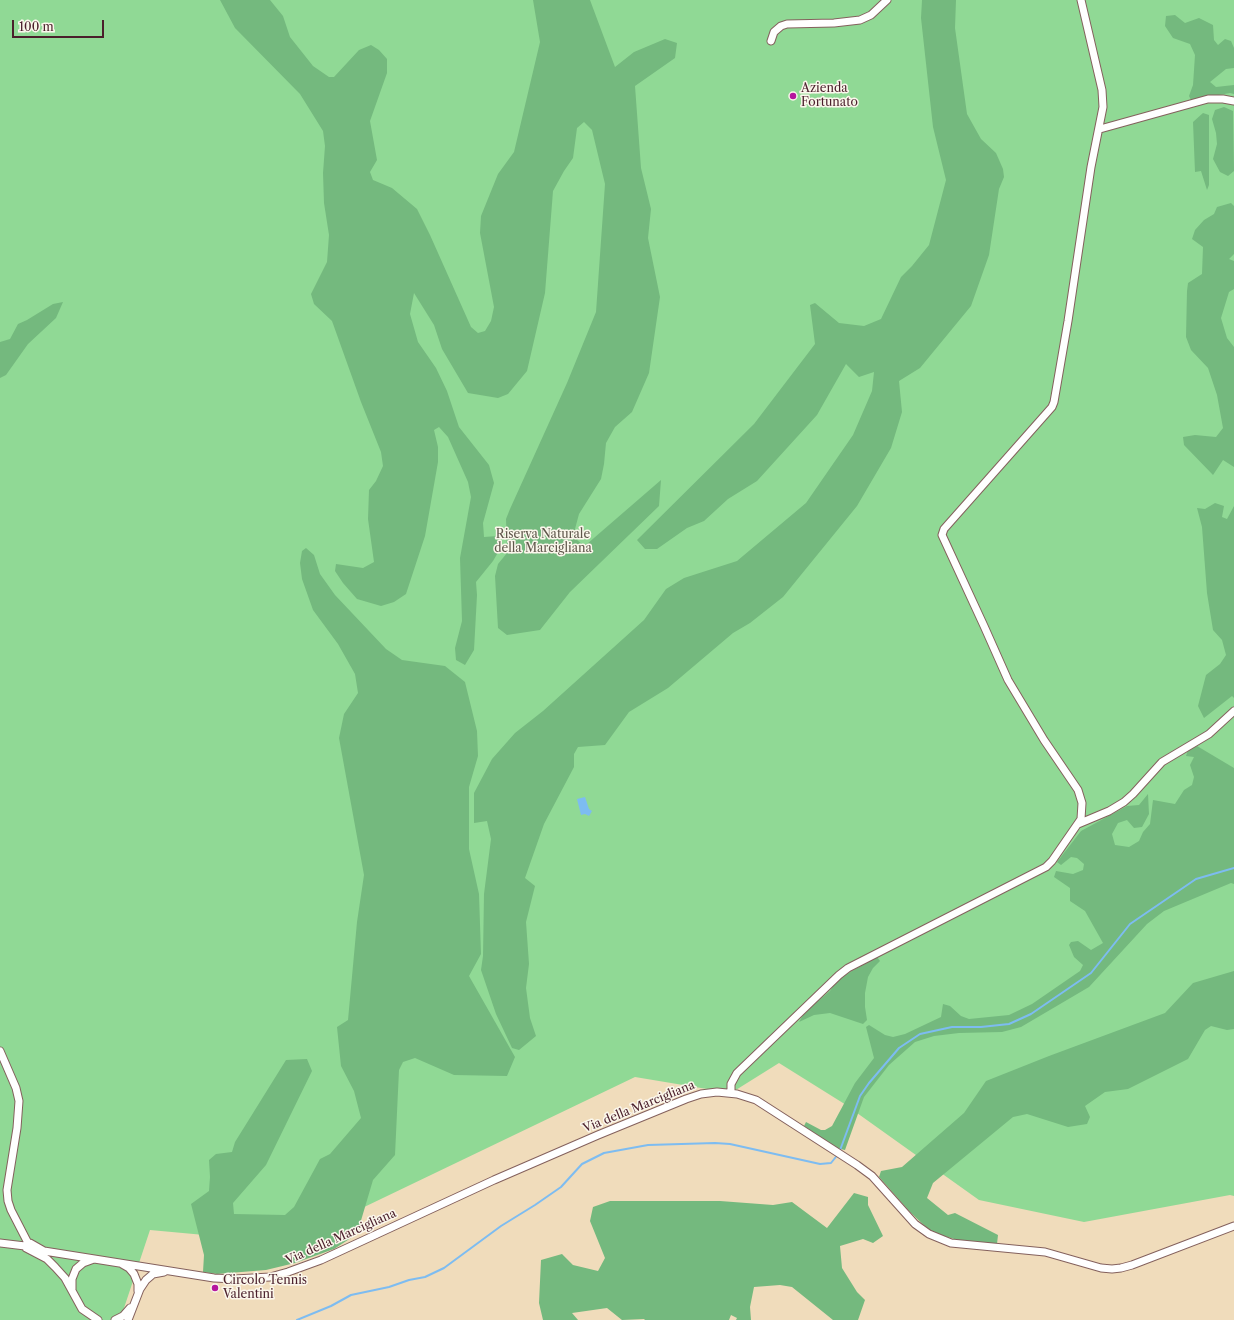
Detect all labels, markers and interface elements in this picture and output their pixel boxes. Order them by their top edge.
scale bar [14,12,106,38]
text: 100 m [19,19,54,34]
place label: Azienda Fortunato [801,82,858,110]
marker: Azienda Fortunato [788,91,798,101]
park label: Riserva Naturale della Marcigliana [494,528,592,556]
street label: Via della Marcigliana [581,1078,697,1136]
street label: Via della Marcigliana [284,1206,398,1268]
place label: Circolo Tennis Valentini [223,1274,307,1302]
marker: Circolo Tennis Valentini [210,1283,220,1293]

